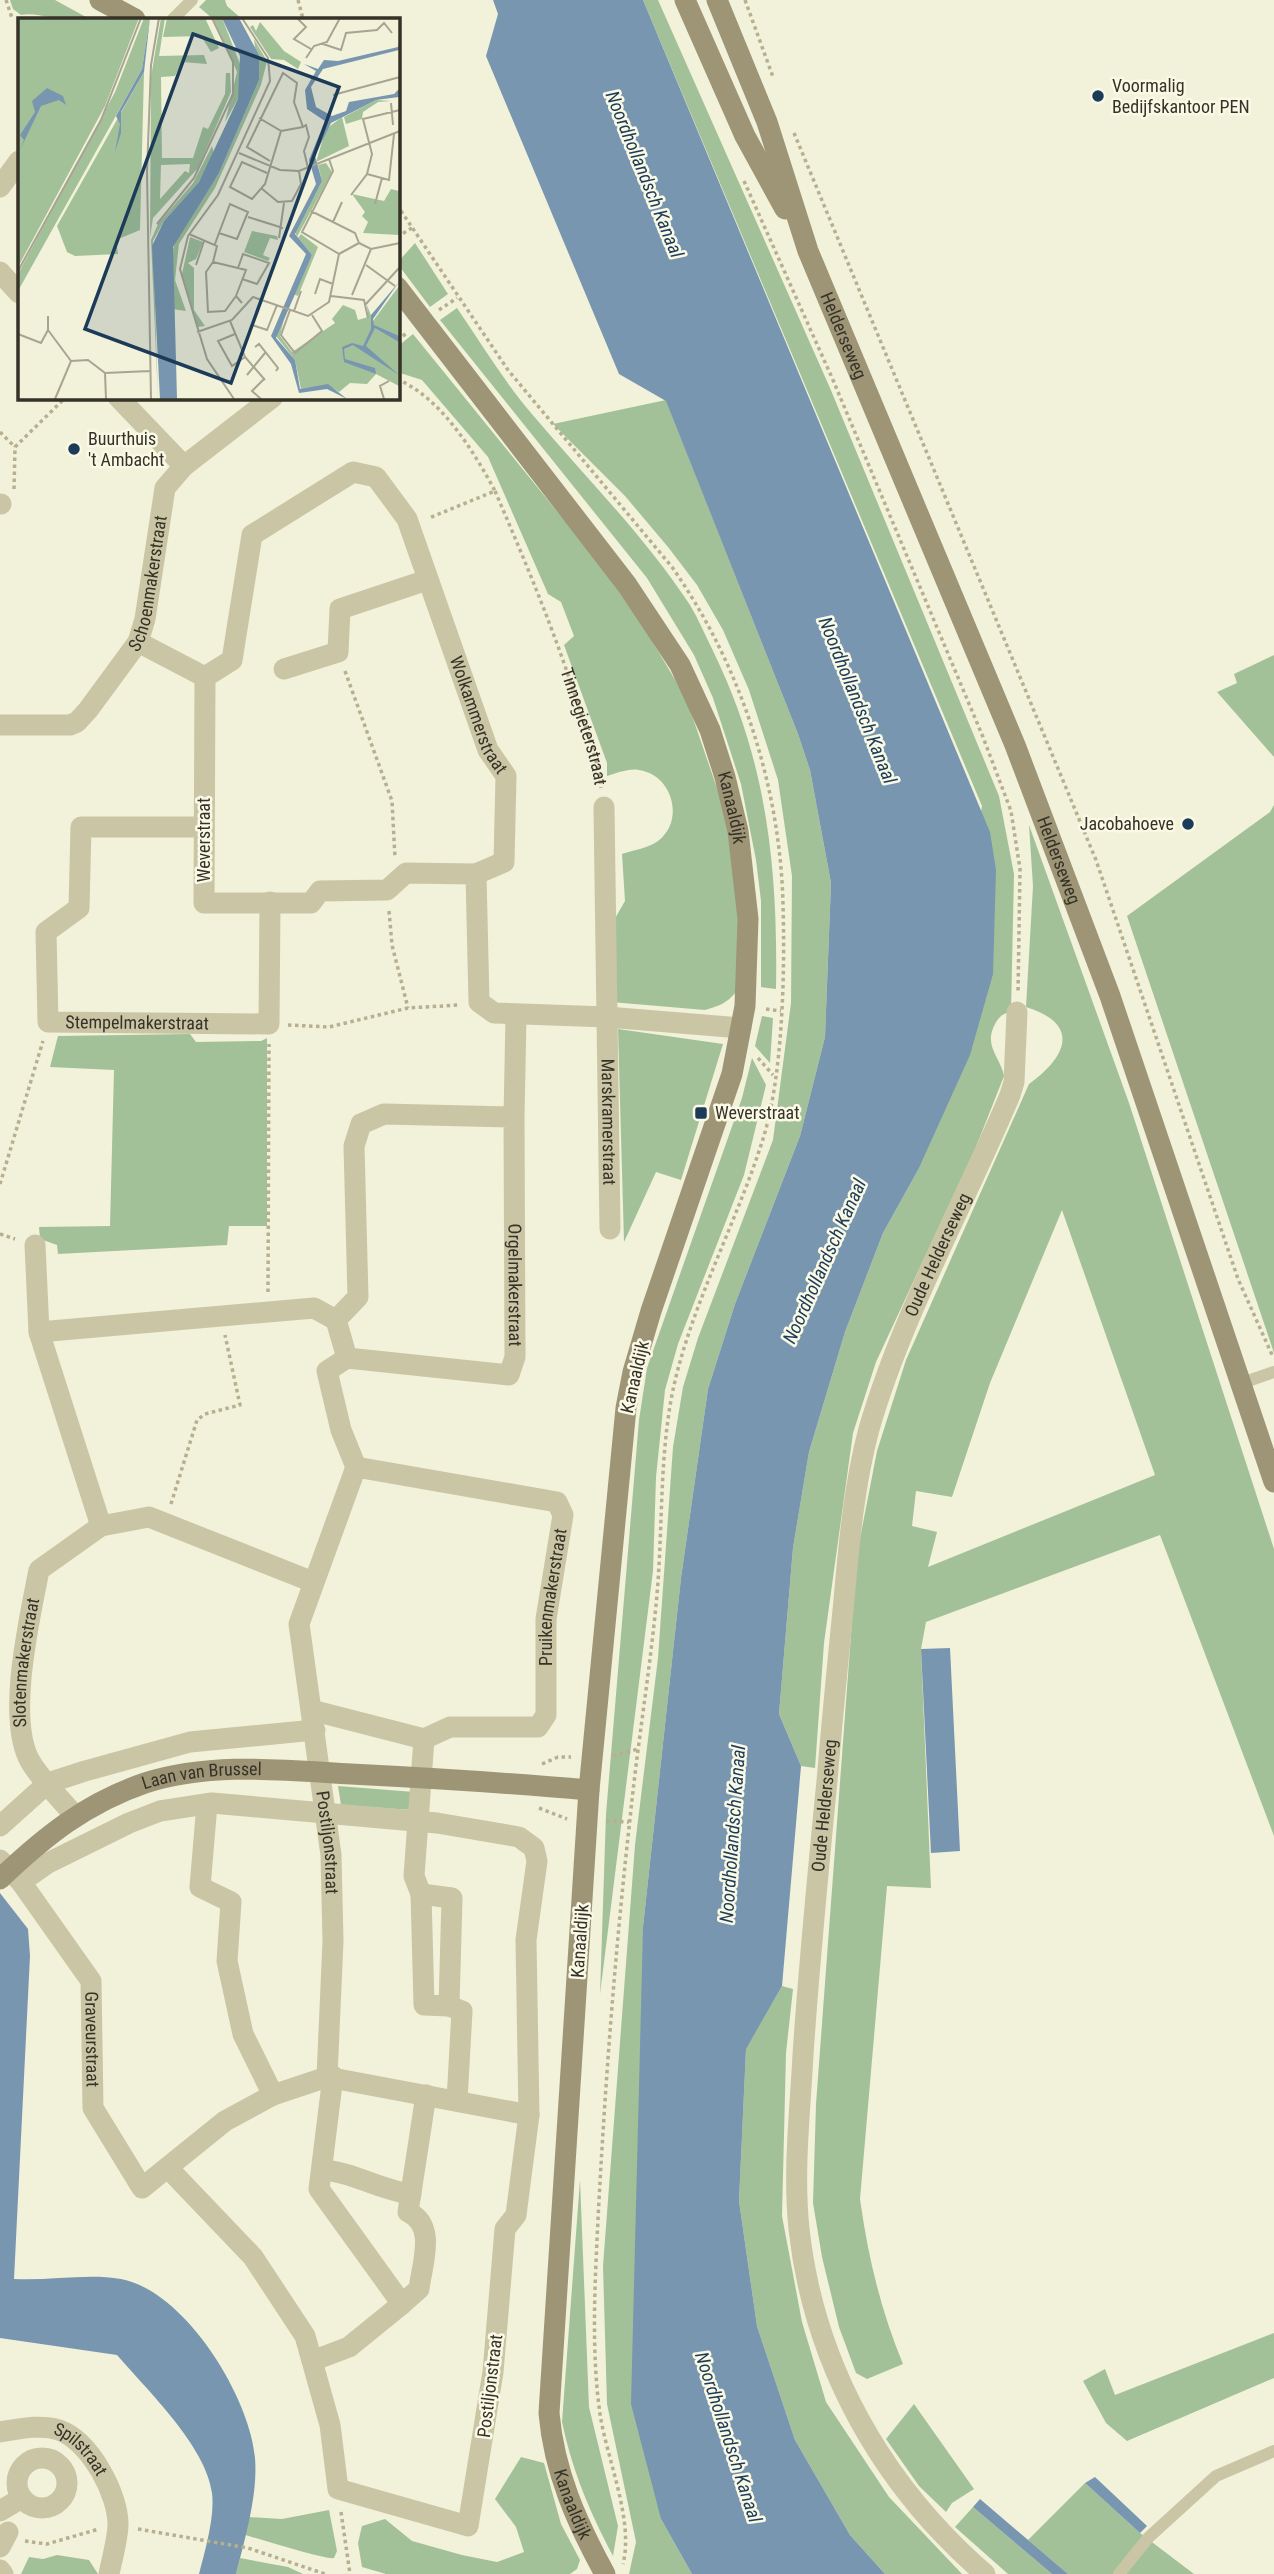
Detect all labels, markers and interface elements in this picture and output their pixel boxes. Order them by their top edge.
inset map [18,18,399,399]
place label: Voormalig Bedijfskantoor PEN [1112,75,1250,117]
water label: Noordhollandsch Kanaal [601,87,689,262]
marker: Voormalig Bedijfskantoor PEN [1090,88,1106,104]
street label: Helderseweg [816,289,871,382]
place label: Buurthuis 't Ambacht [88,428,164,470]
marker: Buurthuis 't Ambacht [66,441,82,457]
street label: Schoenmakerstraat [124,514,171,655]
water label: Noordhollandsch Kanaal [814,613,902,788]
street label: Wolkammerstraat [446,653,512,778]
street label: Tinnegieterstraat [556,665,612,786]
street label: Kanaaldijk [714,769,750,845]
street label: Weverstraat [193,798,214,882]
street label: Helderseweg [1033,813,1085,907]
place label: Jacobahoeve [1080,813,1174,834]
marker: Jacobahoeve [1180,816,1196,832]
street label: Stempelmakerstraat [65,1011,209,1033]
street label: Marskramerstraat [598,1059,620,1185]
place label: Weverstraat [715,1102,800,1123]
marker: Weverstraat [693,1105,709,1121]
water label: Noordhollandsch Kanaal [778,1175,871,1347]
street label: Oude Helderseweg [900,1189,975,1319]
street label: Orgelmakerstraat [504,1223,526,1347]
street label: Kanaaldijk [616,1339,653,1415]
street label: Pruikenmakerstraat [535,1527,571,1666]
street label: Slotenmakerstraat [9,1596,43,1728]
street label: Oude Helderseweg [807,1738,841,1873]
water label: Noordhollandsch Kanaal [715,1744,750,1924]
street label: Laan van Brussel [139,1758,262,1793]
street label: Postiljonstraat [312,1790,343,1894]
street label: Kanaaldijk [566,1903,593,1978]
street label: Graveurstraat [81,1991,104,2087]
street label: Postiljonstraat [473,2333,506,2439]
water label: Noordhollandsch Kanaal [690,2349,767,2526]
street label: Spilstraat [51,2418,112,2479]
street label: Kanaaldijk [550,2466,596,2542]

